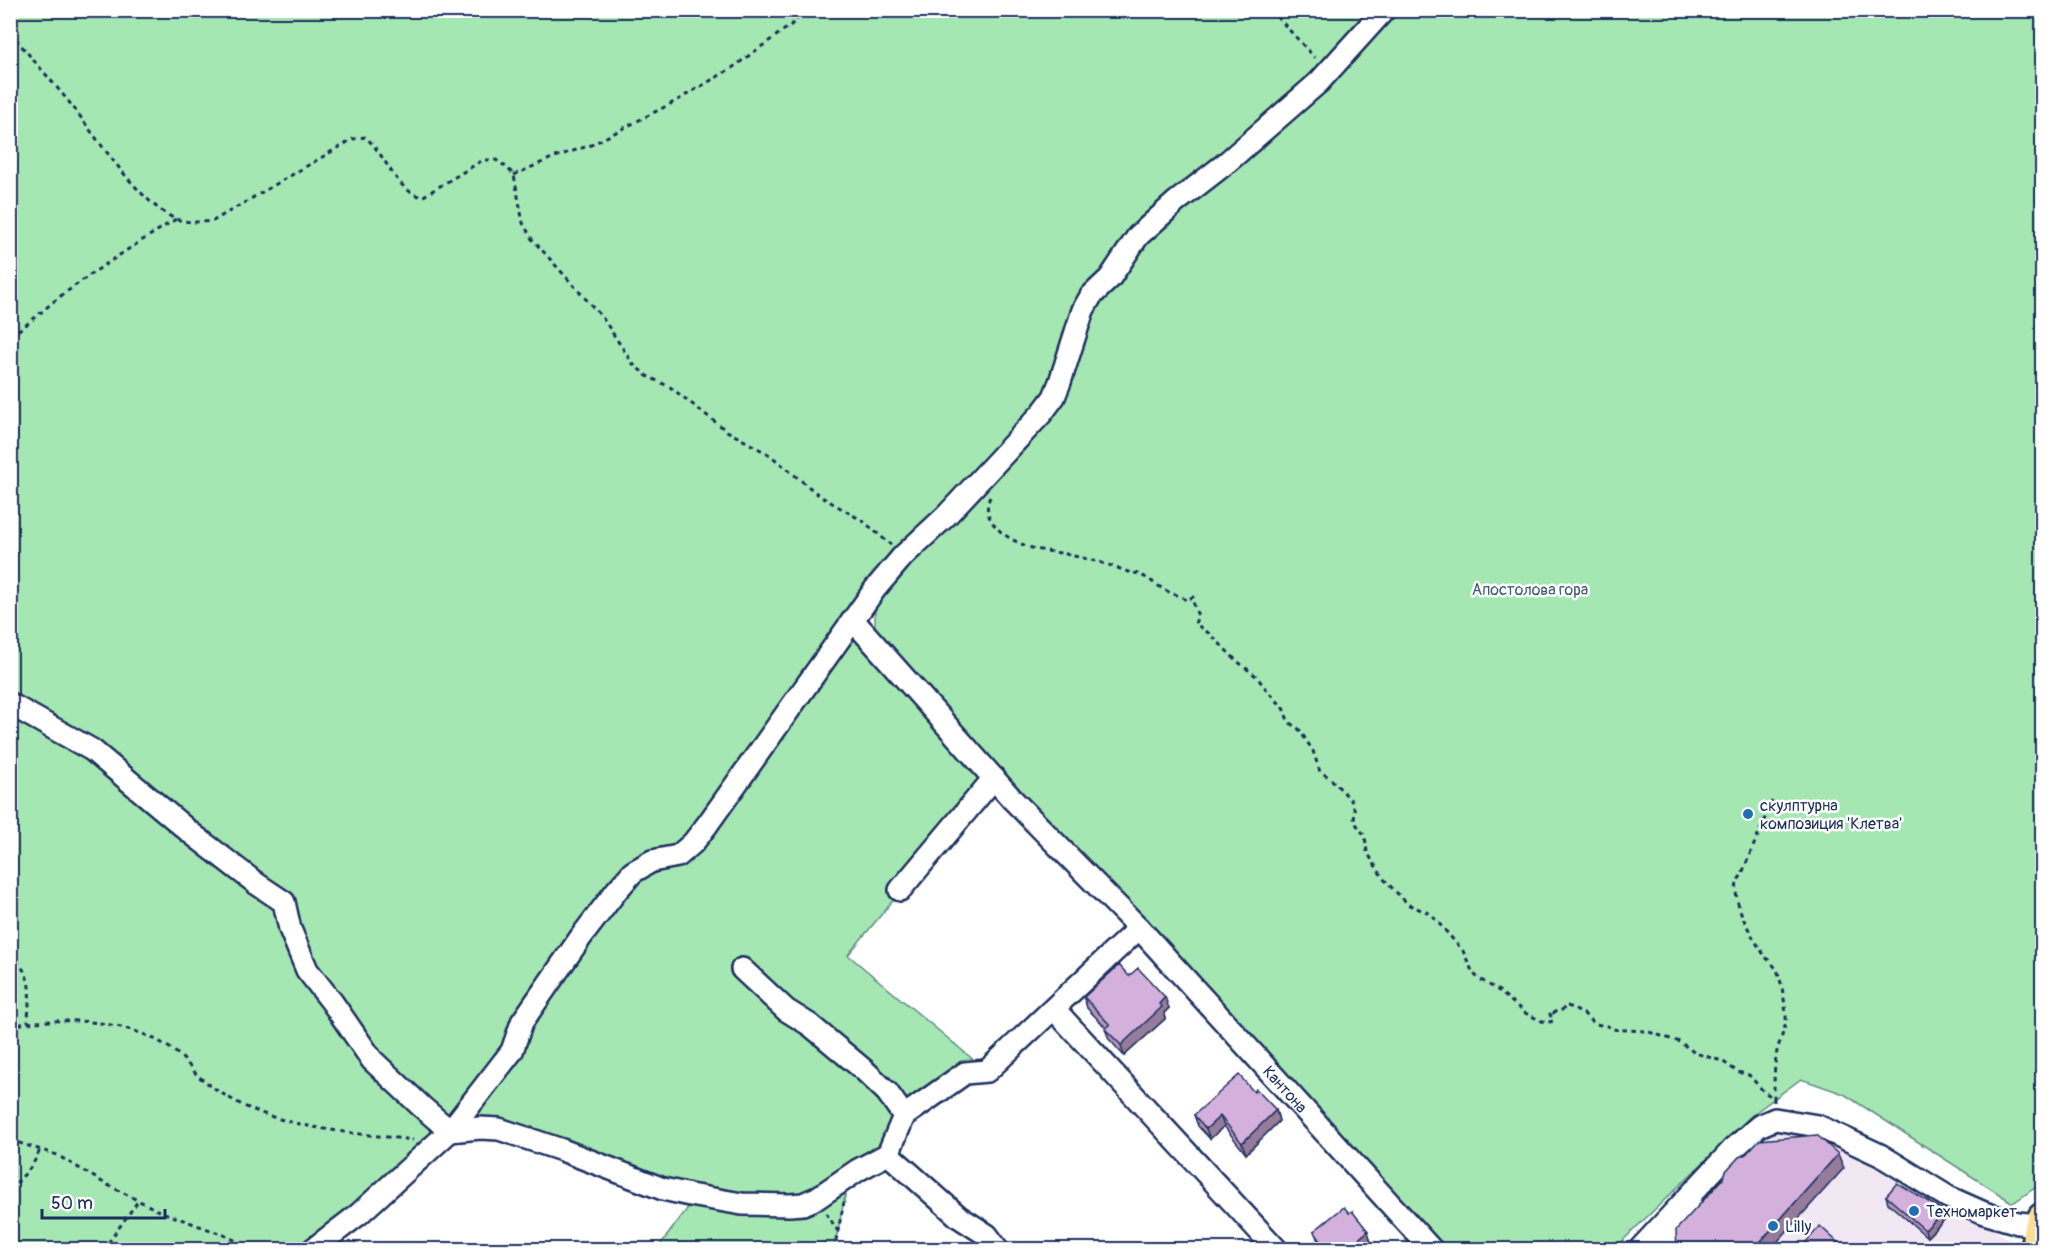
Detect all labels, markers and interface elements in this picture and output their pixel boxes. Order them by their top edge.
park label: Апостолова гора [1472,580,1588,600]
place label: скулптурна композиция 'Клетва' [1760,796,1902,834]
marker: скулптурна композиция 'Клетва' [1741,807,1755,821]
street label: Кантона [1258,1062,1311,1117]
scale bar [42,1182,165,1220]
text: 50 m [51,1192,93,1215]
place label: Техномаркет [1926,1202,2017,1222]
marker: Техномаркет [1907,1204,1921,1218]
place label: Lilly [1785,1217,1811,1237]
marker: Lilly [1766,1219,1780,1233]

